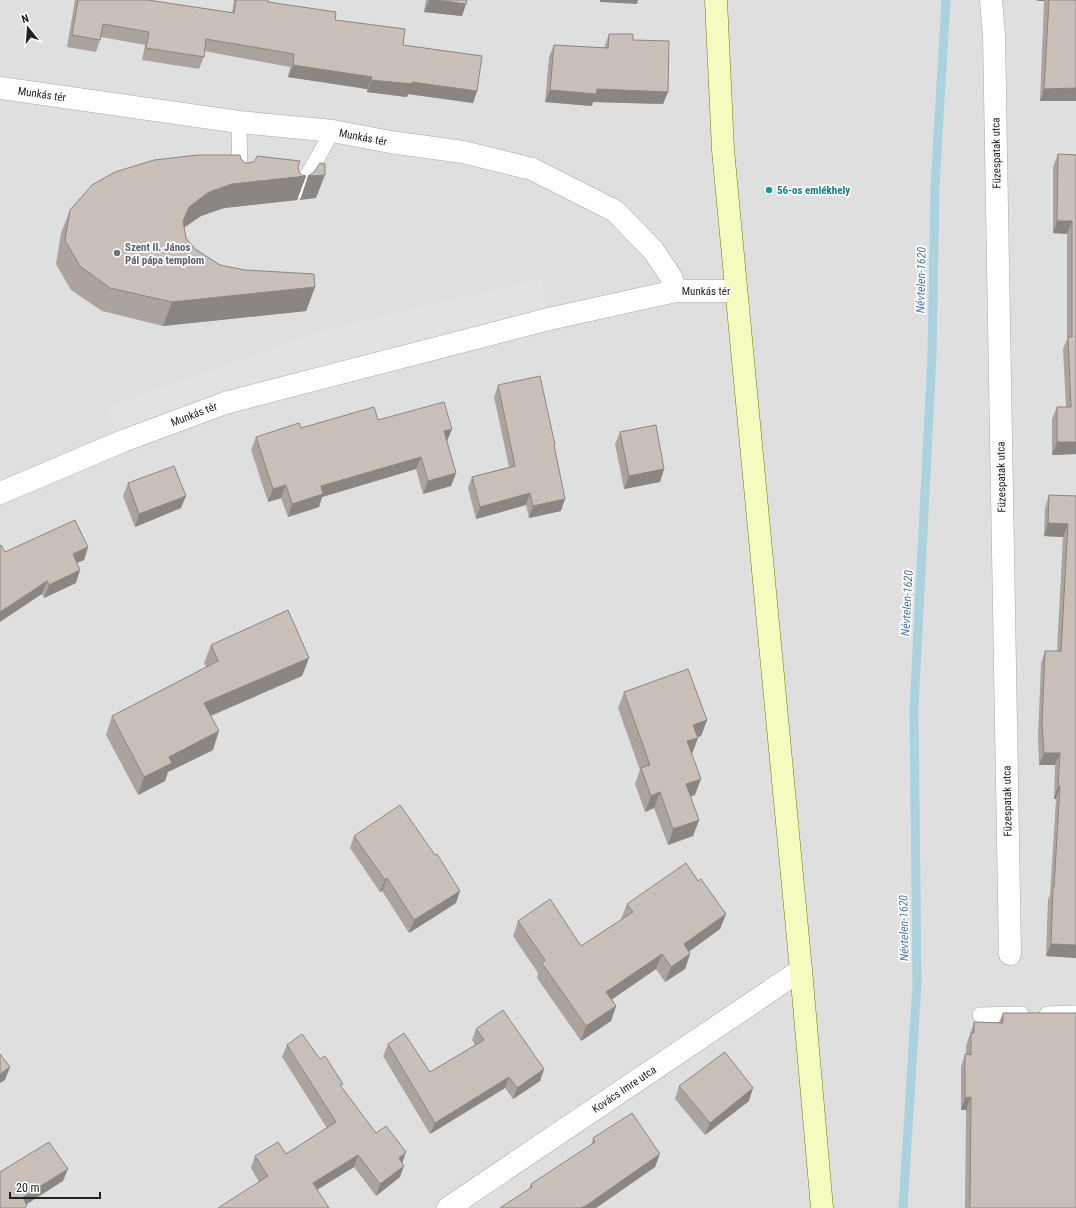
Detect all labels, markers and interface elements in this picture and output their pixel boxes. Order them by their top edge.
north arrow [8,8,48,48]
text: N [20,12,31,26]
street label: Munkás tér [17,85,67,104]
street label: Füzespatak utca [989,117,1004,189]
street label: Munkás tér [338,126,389,149]
place label: 56-os emlékhely [777,184,850,197]
marker: 56-os emlékhely [764,185,774,195]
place label: Szent II. János Pál pápa templom [125,241,204,267]
water label: Névtelen-1620 [913,247,929,313]
marker: Szent II. János Pál pápa templom [112,248,122,258]
street label: Munkás tér [682,285,731,298]
street label: Munkás tér [169,399,220,429]
street label: Füzespatak utca [994,441,1009,513]
water label: Névtelen-1620 [898,569,916,636]
street label: Füzespatak utca [1000,765,1015,837]
water label: Névtelen-1620 [896,895,912,961]
street label: Kovács Imre utca [590,1063,659,1116]
scale bar [10,1174,100,1200]
text: 20 m [16,1181,40,1195]

